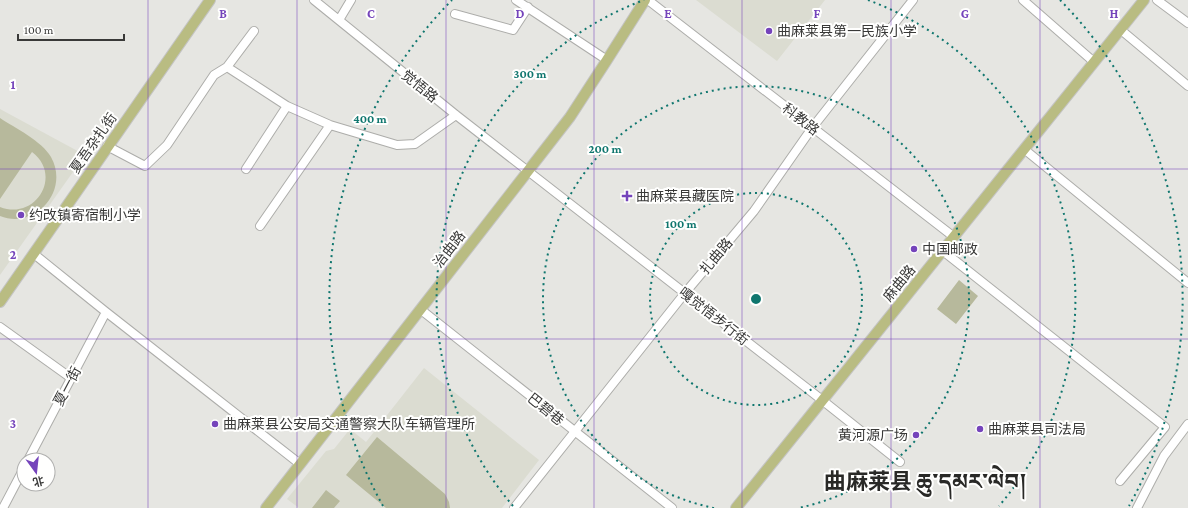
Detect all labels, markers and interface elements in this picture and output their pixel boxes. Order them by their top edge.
text: B [219,6,227,21]
text: C [367,6,375,21]
text: D [516,6,525,21]
text: E [664,6,672,21]
text: F [814,6,821,21]
text: G [961,6,969,21]
text: H [1110,6,1119,21]
scale bar [18,16,124,42]
text: 100 m [24,23,54,37]
place label: 曲麻莱县第一民族小学 [777,23,917,39]
marker: 曲麻莱县第一民族小学 [764,26,774,36]
street label: 觉悟路 [399,67,441,105]
text: 300 m [514,67,547,81]
text: 1 [11,77,16,92]
street label: 科教路 [780,100,822,138]
street label: 夏吾杂扎街 [66,110,120,176]
text: 400 m [353,112,388,126]
text: 200 m [588,142,622,156]
place label: 曲麻莱县藏医院 [636,188,734,204]
marker: 曲麻莱县藏医院 [621,190,633,202]
place label: 约改镇寄宿制小学 [29,207,141,223]
marker: 约改镇寄宿制小学 [16,210,26,220]
text: 100 m [665,217,698,231]
street label: 治曲路 [430,228,468,270]
street label: 扎曲路 [696,235,736,277]
place label: 中国邮政 [922,241,978,257]
marker: 中国邮政 [909,244,919,254]
text: 2 [10,247,17,262]
street label: 麻曲路 [880,262,918,304]
street label: 嘎觉悟步行街 [676,284,752,348]
centre of rings [749,292,763,306]
street label: 夏一街 [50,364,84,408]
street label: 巴碧巷 [525,390,567,428]
text: 3 [10,416,16,431]
place label: 曲麻莱县公安局交通警察大队车辆管理所 [223,416,475,432]
marker: 曲麻莱县公安局交通警察大队车辆管理所 [210,419,220,429]
place label: 曲麻莱县司法局 [988,421,1086,437]
marker: 曲麻莱县司法局 [975,424,985,434]
place label: 黄河源广场 [838,427,908,443]
marker: 黄河源广场 [911,430,921,440]
north arrow [16,452,56,492]
district label: 曲麻莱县 ཆུ་དམར་ལེབ། [824,465,1026,500]
text: 北 [32,474,45,489]

